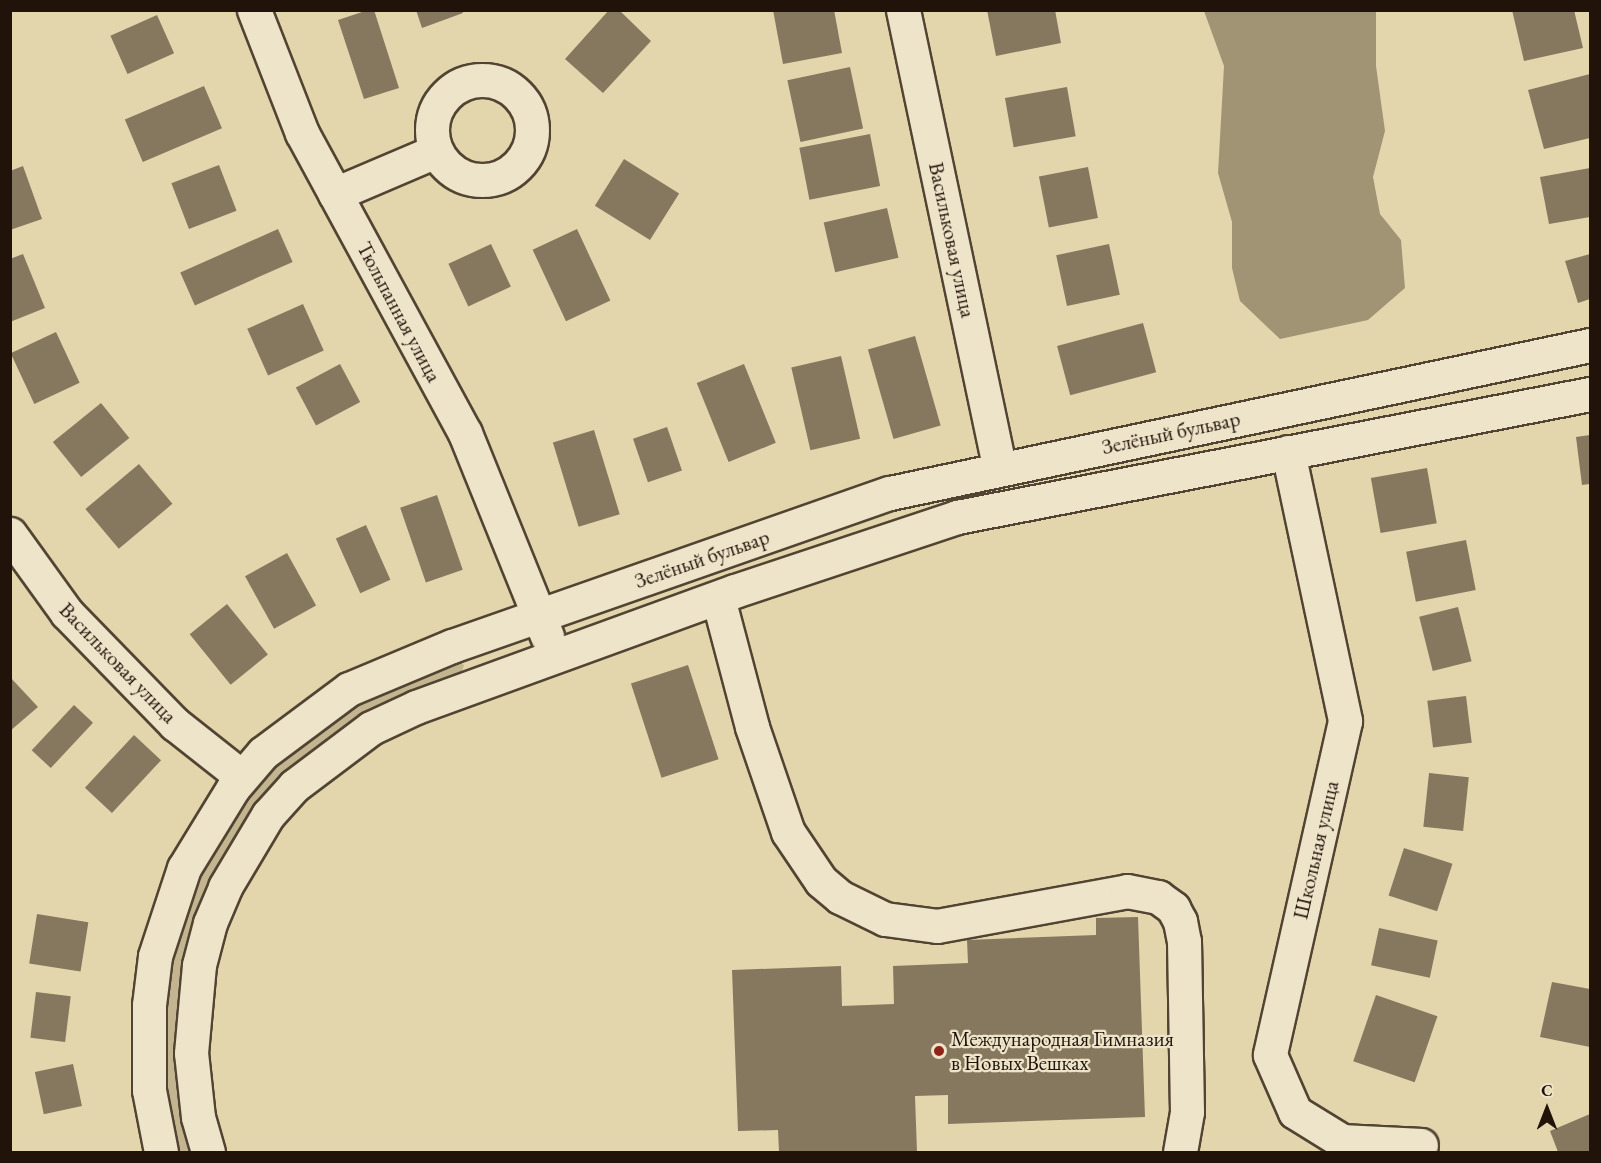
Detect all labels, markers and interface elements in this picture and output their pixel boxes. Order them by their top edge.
street label: Васильковая улица [923,160,981,320]
street label: Тюльпанная улица [351,237,447,387]
street label: Зелёный бульвар [1100,406,1242,460]
street label: Зелёный бульвар [631,524,773,594]
street label: Васильковая улица [54,597,182,729]
street label: Школьная улица [1288,778,1344,922]
place label: Международная Гимназия в Новых Вешках [951,1026,1174,1076]
marker: Международная Гимназия в Новых Вешках [932,1044,946,1058]
north arrow [1517,1079,1577,1139]
text: С [1541,1080,1553,1101]

